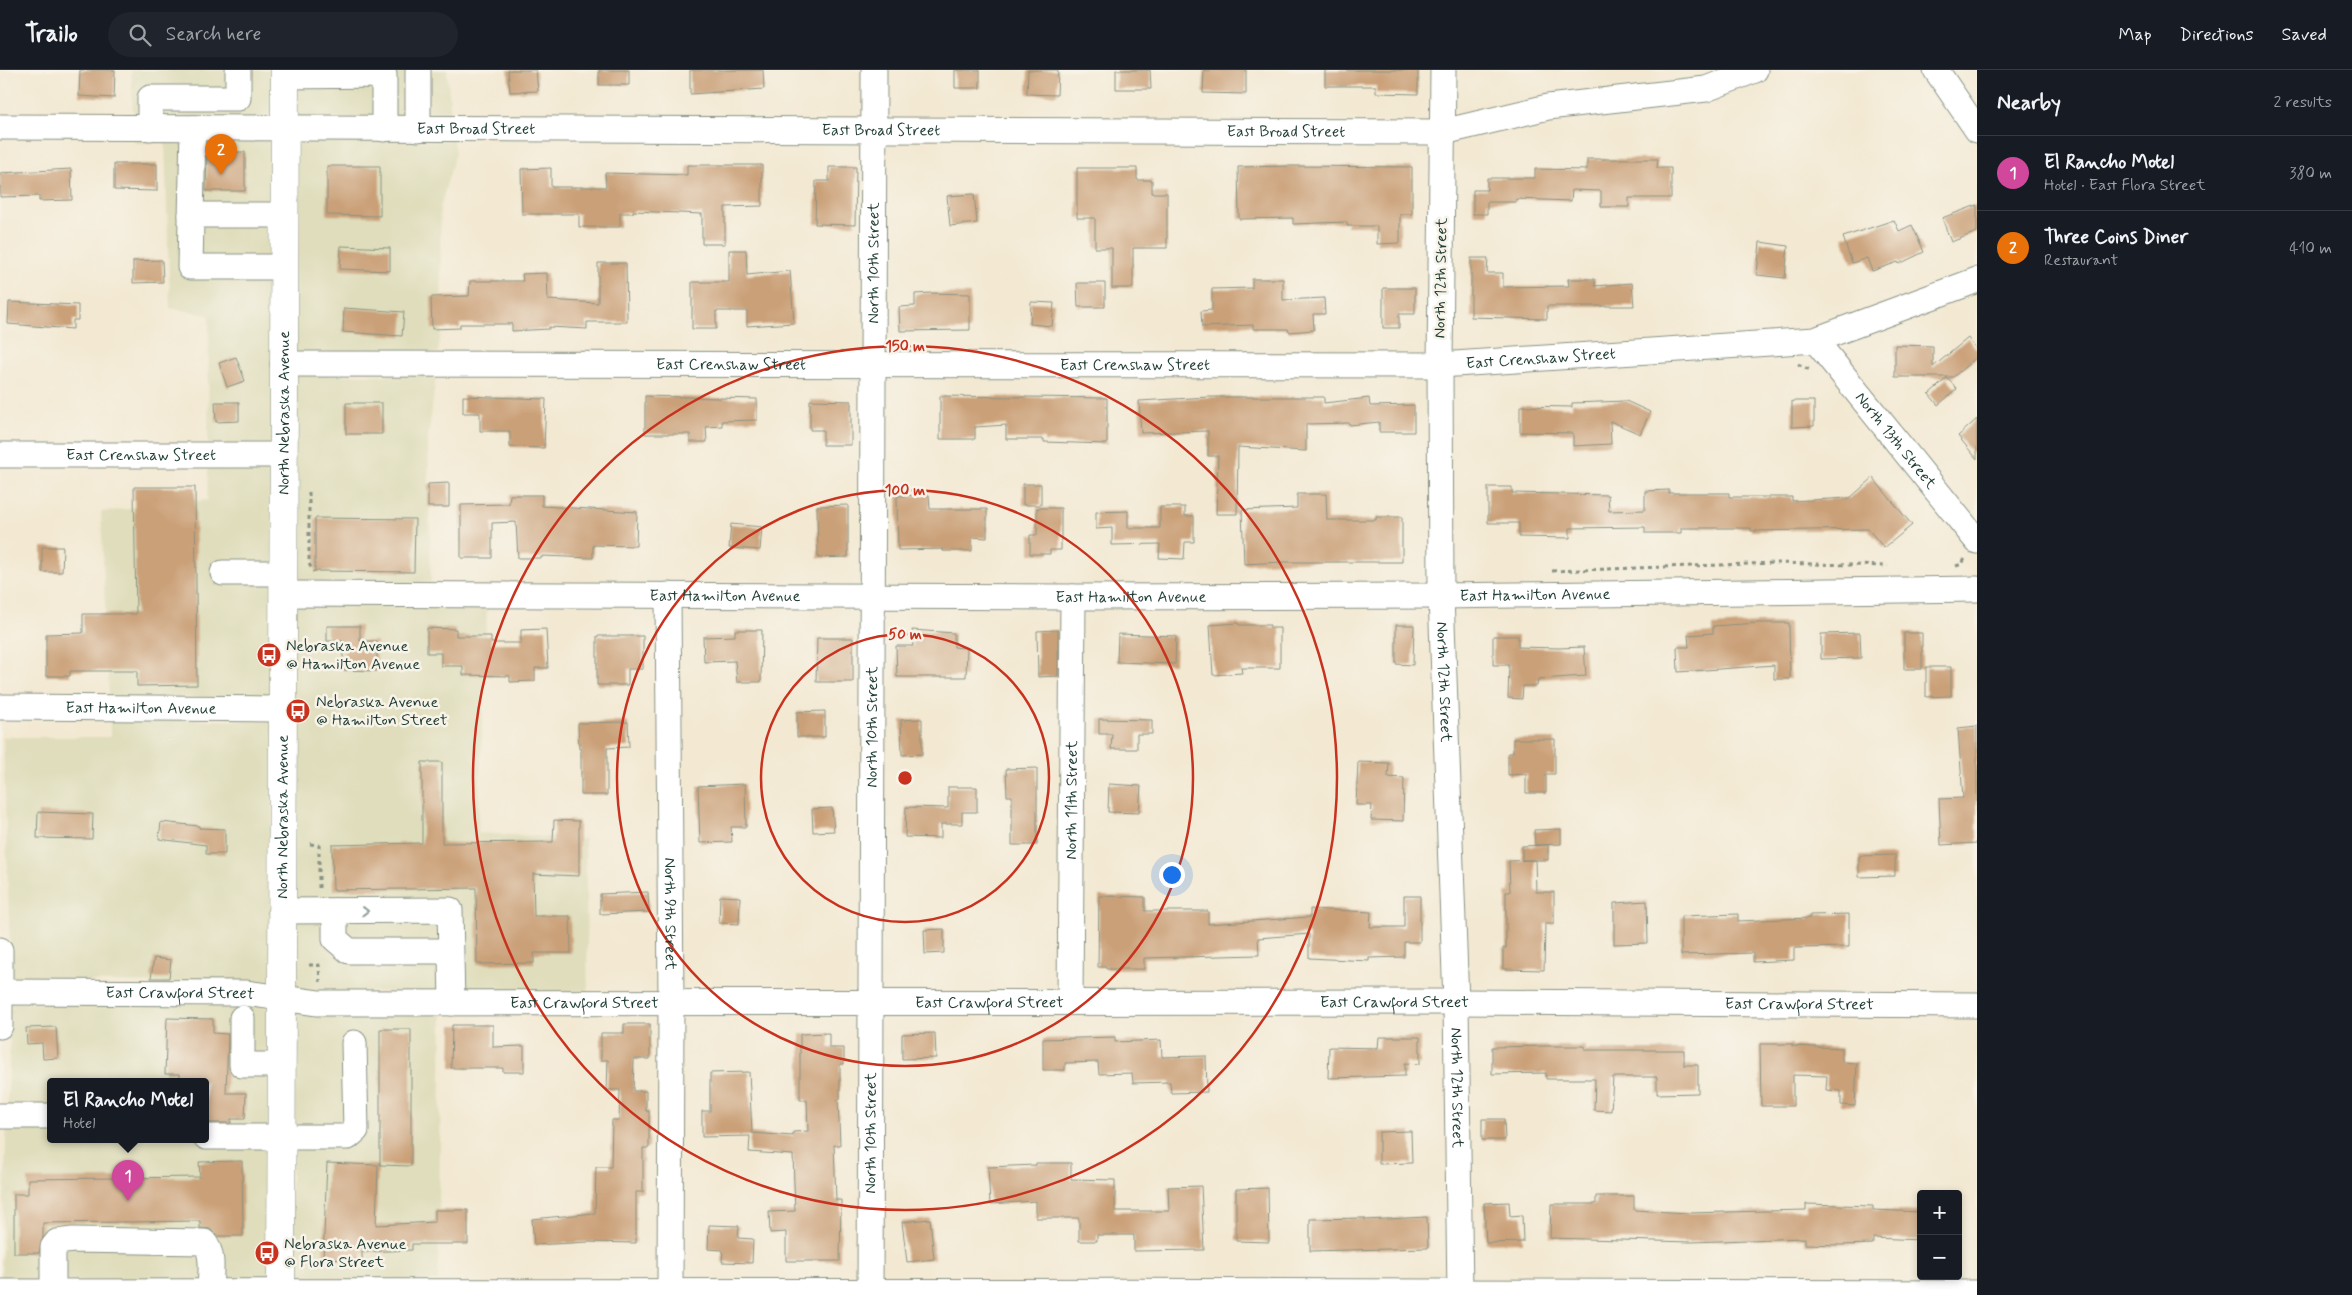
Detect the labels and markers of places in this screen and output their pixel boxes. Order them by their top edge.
pin: 2 [205,134,237,175]
place label: Nebraska Avenue @ Hamilton Avenue [286,636,420,675]
bus stop icon: Nebraska Avenue @ Hamilton Avenue [256,642,282,668]
place label: Nebraska Avenue @ Hamilton Street [316,692,448,731]
bus stop icon: Nebraska Avenue @ Hamilton Street [285,698,311,724]
centre of rings [896,769,914,787]
pin: 1 [112,1160,144,1201]
place label: Nebraska Avenue @ Flora Street [284,1234,407,1273]
bus stop icon: Nebraska Avenue @ Flora Street [254,1240,280,1266]

